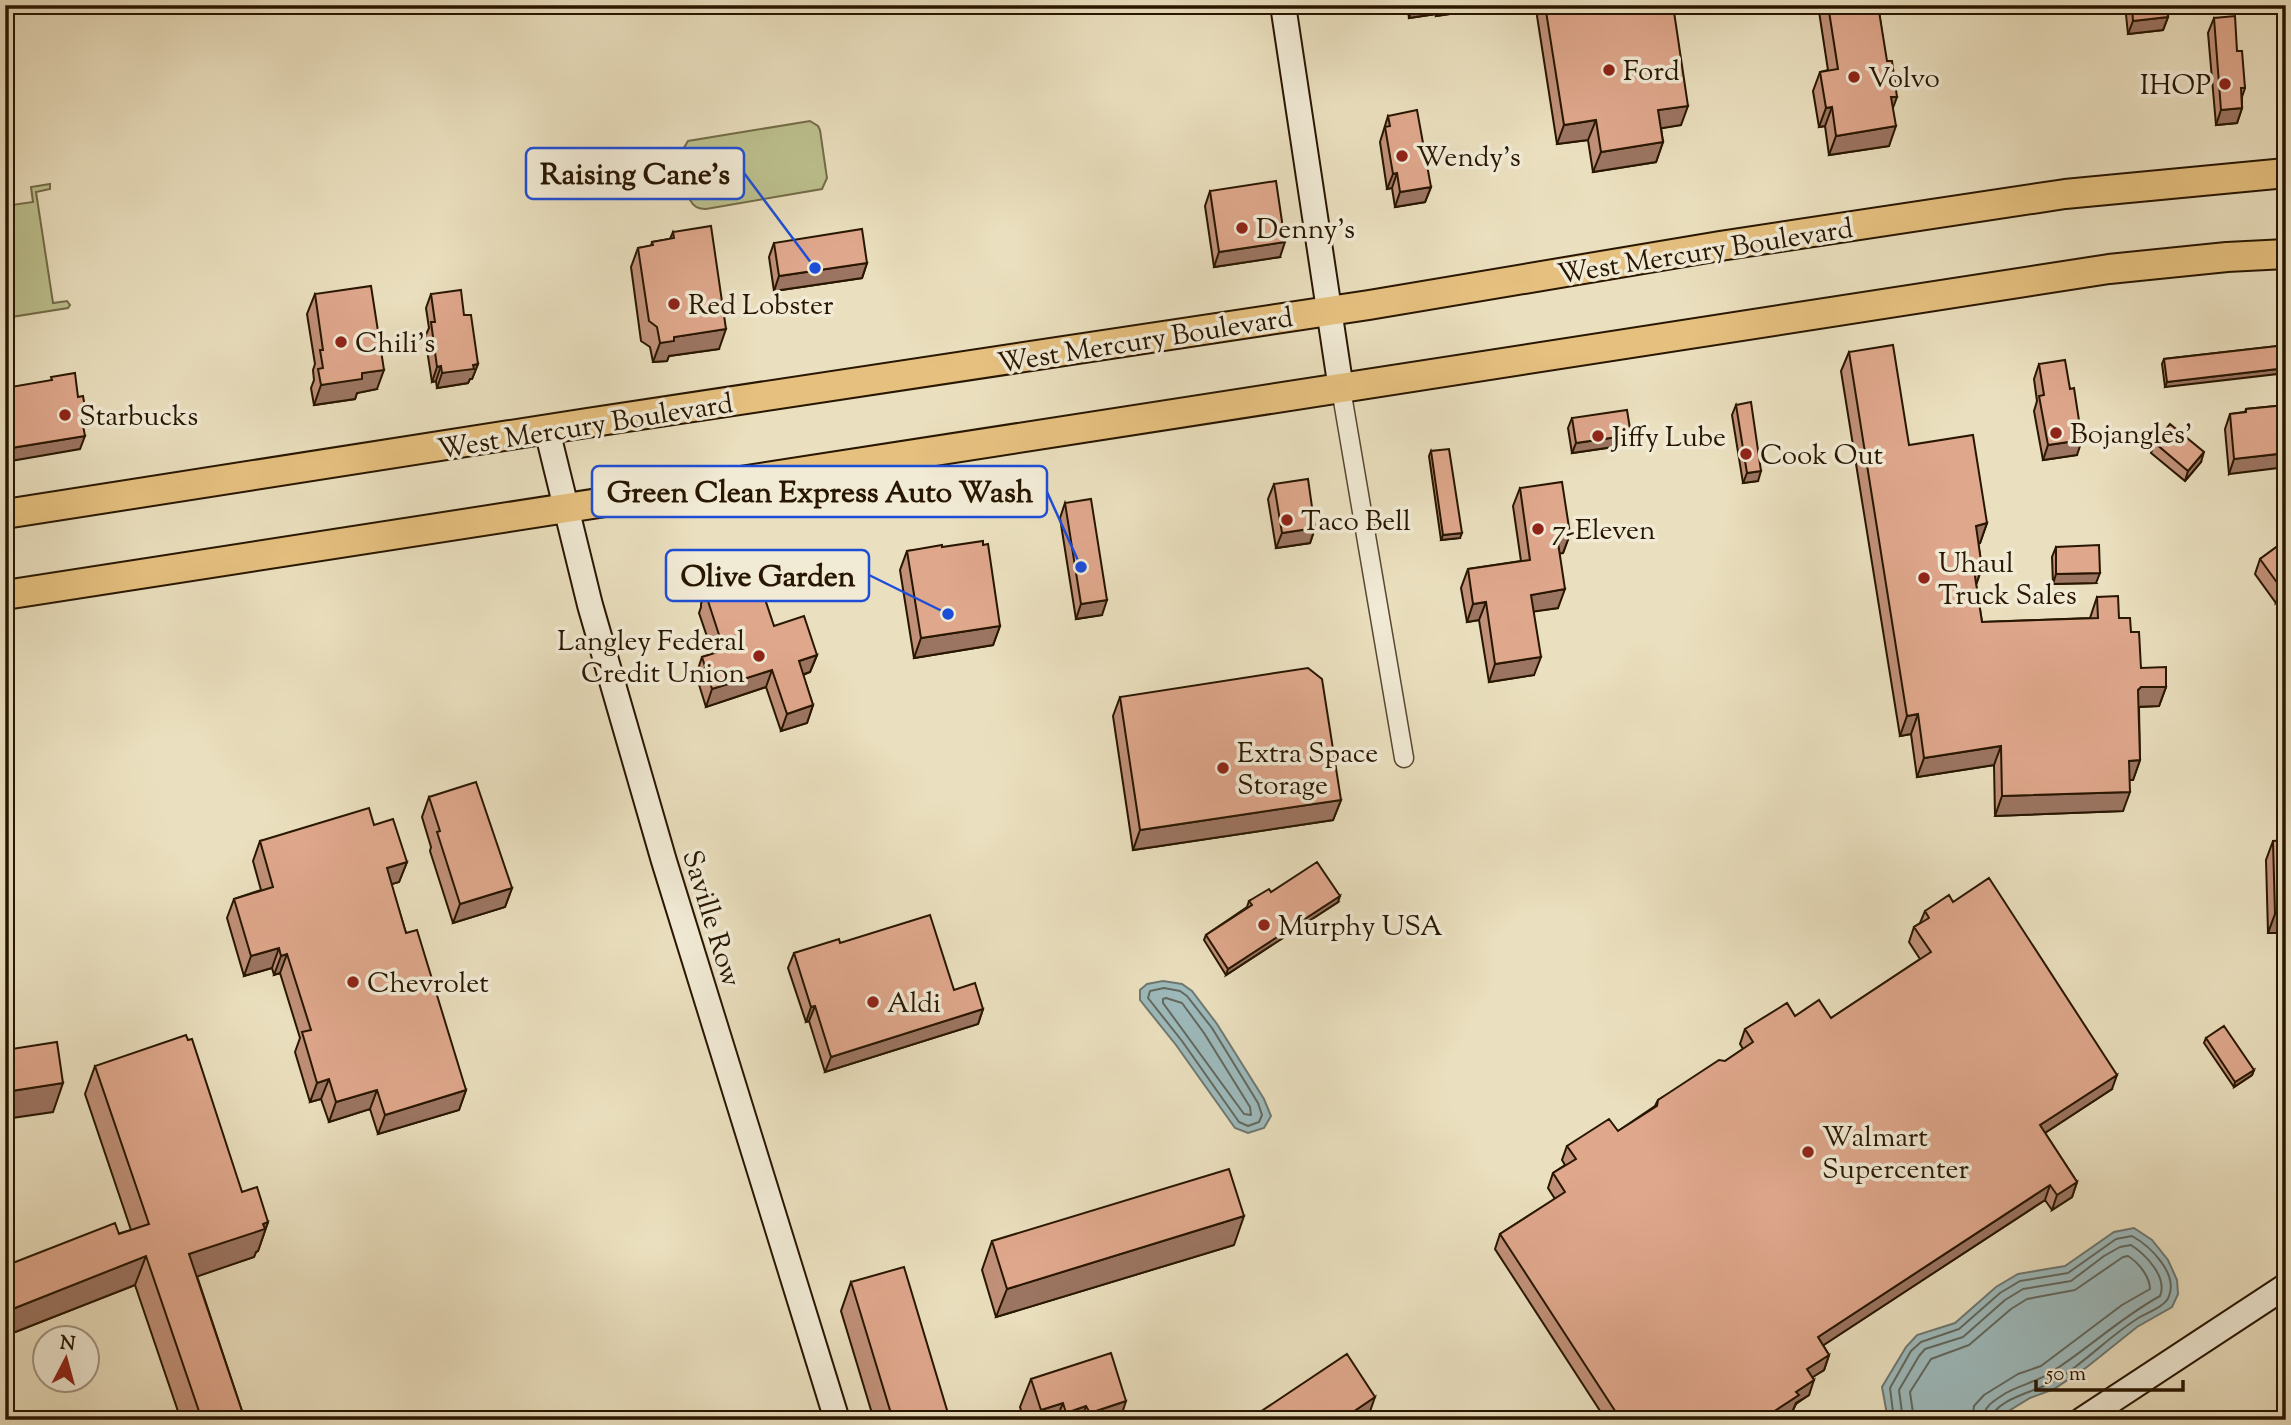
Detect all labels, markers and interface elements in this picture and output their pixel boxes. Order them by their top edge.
place label: Ford [1623,53,1680,93]
place label: Volvo [1868,60,1940,100]
marker: Ford [1601,62,1617,78]
place label: IHOP [2140,67,2211,107]
marker: Volvo [1846,69,1862,85]
marker: IHOP [2217,76,2233,92]
place label: Wendy's [1416,139,1521,179]
callout: Raising Cane's [526,148,744,199]
marker: Wendy's [1394,148,1410,164]
text: Raising Cane's [540,155,730,198]
street label: West Mercury Boulevard [1555,210,1856,296]
place label: Denny's [1256,211,1355,251]
marker: Denny's [1234,220,1250,236]
place label: Red Lobster [688,287,834,327]
marker: Red Lobster [666,296,682,312]
street label: West Mercury Boulevard [995,299,1296,385]
place label: Chili's [355,325,435,365]
marker: Chili's [333,334,349,350]
street label: West Mercury Boulevard [435,385,736,471]
place label: Starbucks [79,398,198,438]
marker: Starbucks [57,407,73,423]
place label: Bojangles' [2070,416,2192,456]
place label: Jiffy Lube [1610,419,1726,459]
marker: Bojangles' [2048,425,2064,441]
marker: Jiffy Lube [1590,428,1606,444]
place label: Cook Out [1760,437,1884,477]
marker: Cook Out [1738,446,1754,462]
callout: Green Clean Express Auto Wash [592,466,1047,517]
text: Green Clean Express Auto Wash [607,473,1034,516]
place label: Taco Bell [1301,503,1411,543]
marker: Taco Bell [1279,512,1295,528]
place label: 7-Eleven [1552,512,1656,552]
marker: 7-Eleven [1530,521,1546,537]
place label: Uhaul Truck Sales [1938,545,2077,617]
callout: Olive Garden [666,550,869,601]
text: Olive Garden [680,557,856,600]
marker: Uhaul Truck Sales [1916,570,1932,586]
place label: Langley Federal Credit Union [557,623,745,695]
marker: Langley Federal Credit Union [751,648,767,664]
place label: Extra Space Storage [1237,735,1378,807]
marker: Extra Space Storage [1215,760,1231,776]
street label: Saville Row [670,846,750,992]
place label: Murphy USA [1278,908,1443,948]
marker: Murphy USA [1256,917,1272,933]
place label: Chevrolet [367,965,489,1005]
marker: Chevrolet [345,974,361,990]
place label: Aldi [887,985,941,1025]
marker: Aldi [865,994,881,1010]
place label: Walmart Supercenter [1822,1119,1970,1191]
marker: Walmart Supercenter [1800,1144,1816,1160]
north arrow [32,1324,102,1394]
text: N [59,1330,76,1359]
scale bar [2036,1348,2182,1392]
text: 50 m [2045,1360,2086,1390]

